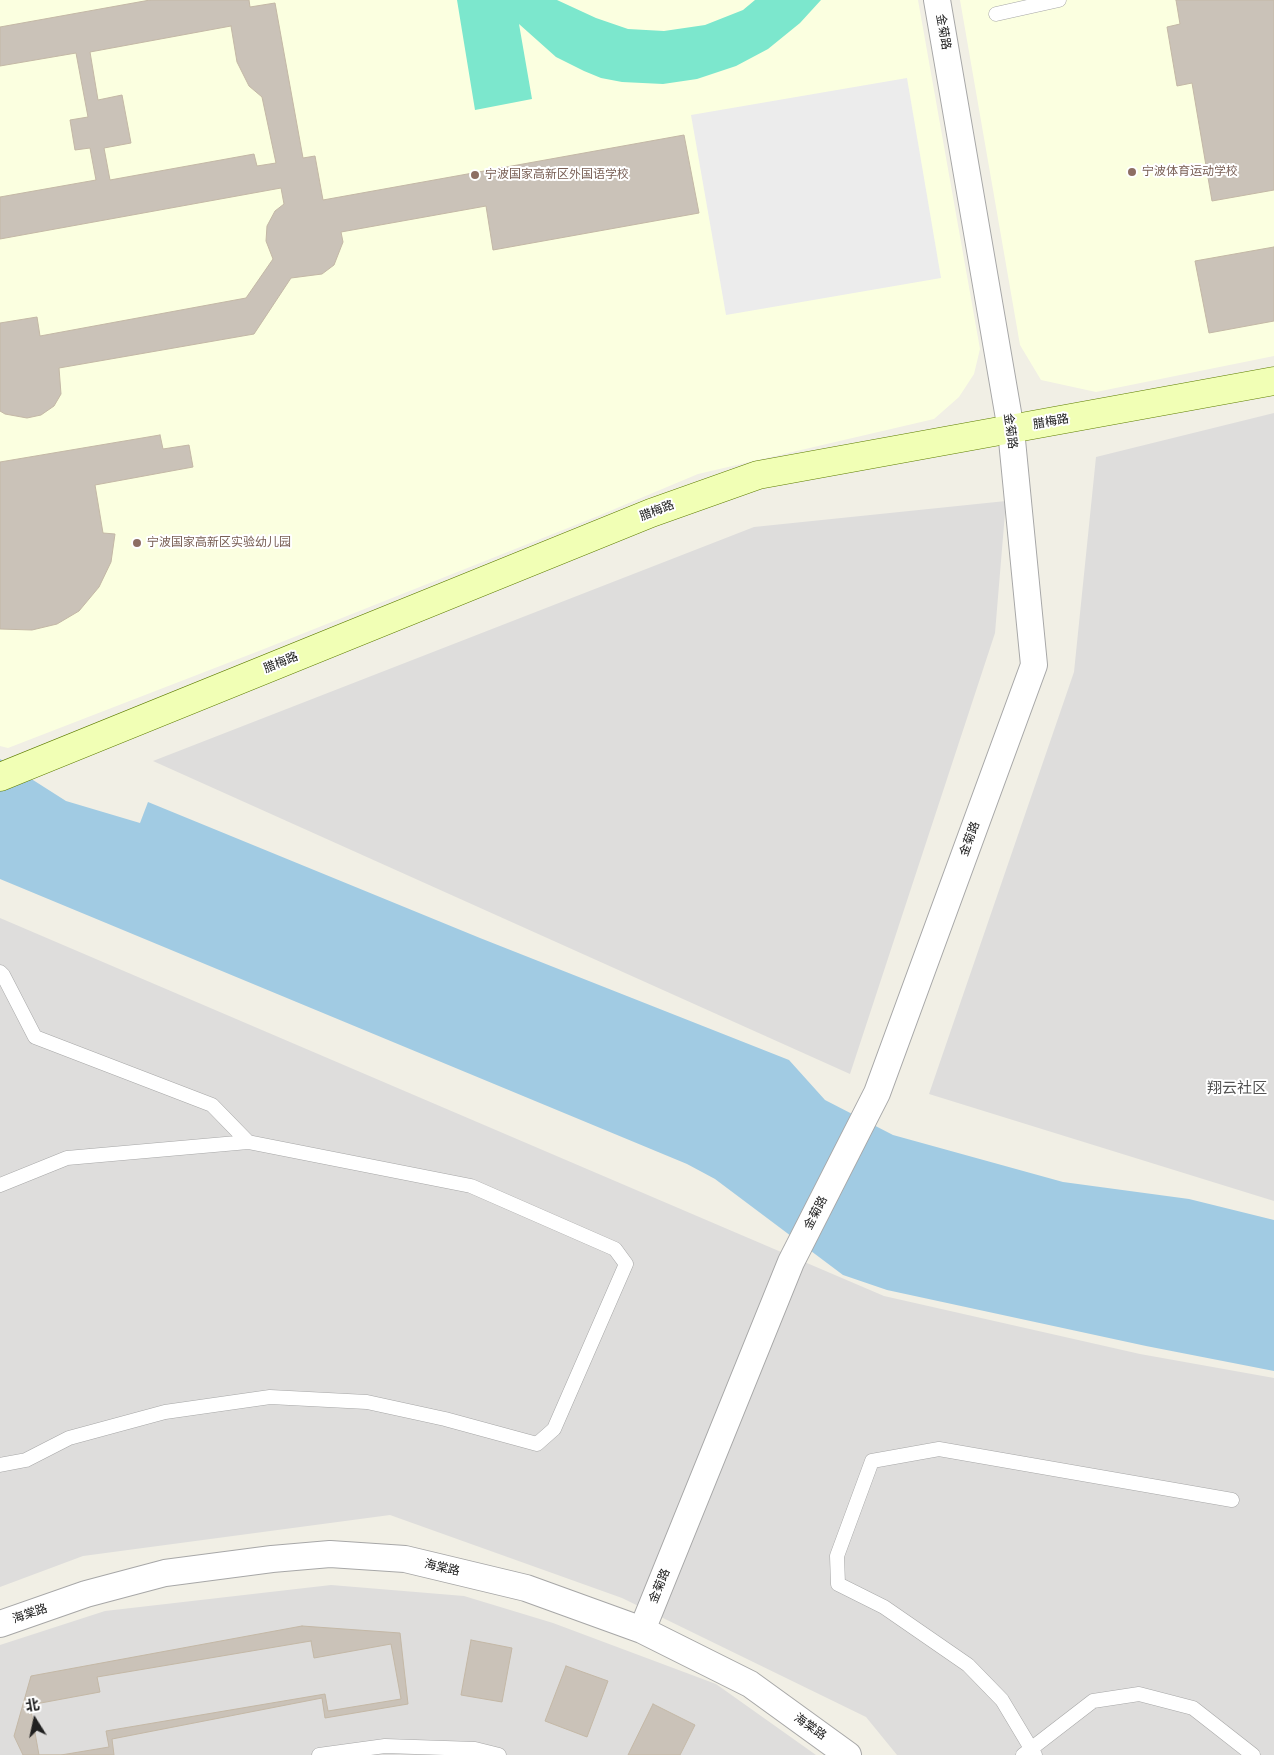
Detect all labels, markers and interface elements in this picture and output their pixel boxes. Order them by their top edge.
street label: 金菊路 [933,13,953,51]
place label: 宁波体育运动学校 [1142,165,1238,179]
marker: 宁波体育运动学校 [1126,166,1138,178]
place label: 宁波国家高新区外国语学校 [485,168,629,182]
marker: 宁波国家高新区外国语学校 [469,169,481,181]
street label: 金菊路 [1000,412,1020,450]
street label: 腊梅路 [1032,412,1070,432]
street label: 腊梅路 [638,498,676,524]
place label: 宁波国家高新区实验幼儿园 [147,536,291,550]
marker: 宁波国家高新区实验幼儿园 [131,537,143,549]
street label: 腊梅路 [262,650,300,676]
street label: 金菊路 [957,820,983,858]
district label: 翔云社区 [1207,1080,1267,1098]
street label: 金菊路 [801,1194,831,1232]
street label: 海棠路 [423,1557,461,1579]
street label: 金菊路 [647,1567,673,1605]
street label: 海棠路 [11,1601,49,1627]
north arrow [10,1695,60,1745]
text: 北 [24,1696,41,1714]
street label: 海棠路 [791,1711,829,1743]

